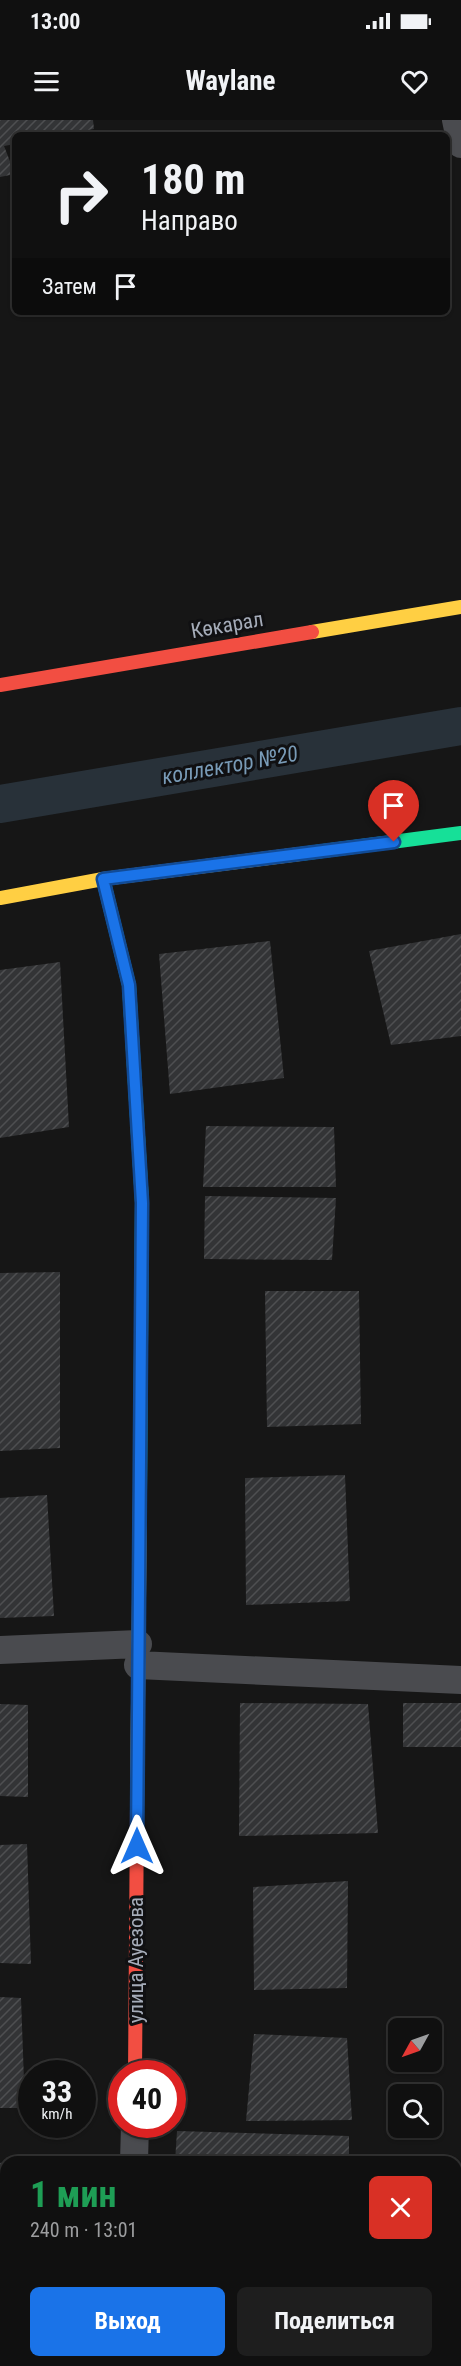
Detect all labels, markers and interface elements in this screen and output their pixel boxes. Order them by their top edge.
text: 13:00 [30,9,81,34]
icon: menu [30,65,63,98]
text: Waylane [185,65,276,97]
icon: heart [398,65,431,98]
text: 180 m [141,155,246,204]
icon: right [42,156,120,234]
text: Направо [141,205,238,237]
icon: arrive [109,270,142,303]
text: Затем [42,274,97,299]
street label: Көкарал [189,607,265,643]
water label: коллектор №20 [160,741,300,789]
pin [368,780,419,842]
icon: arrive [377,789,410,822]
position arrow [105,1814,169,1878]
street label: улица Ауезова [124,1897,148,2023]
north arrow [388,2018,442,2072]
map controls [388,2018,442,2138]
speed limit sign: 40 [108,2060,186,2138]
text: 33 [42,2074,72,2109]
button: search [388,2084,442,2138]
text: km/h [42,2105,72,2123]
text: 1 мин [30,2174,116,2216]
button: close [369,2176,432,2239]
text: 240 m · 13:01 [30,2218,137,2242]
button: Выход [30,2287,225,2356]
button: Поделиться [237,2287,432,2356]

